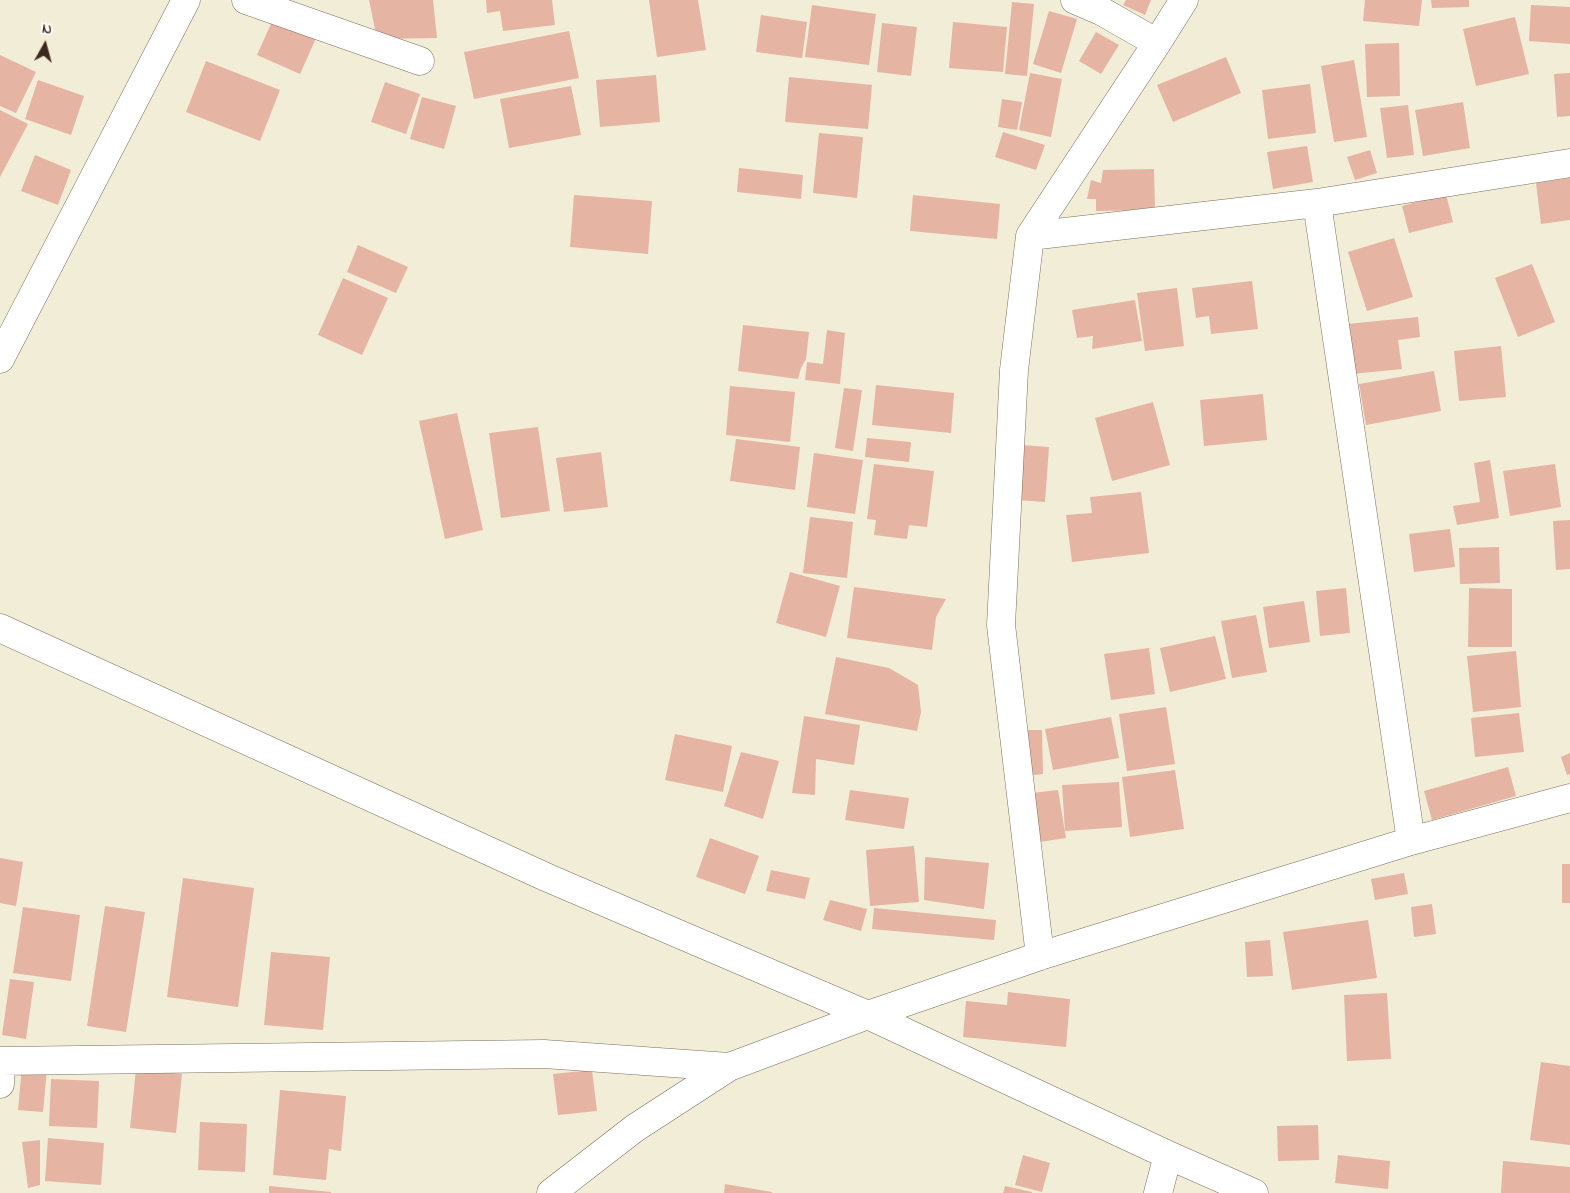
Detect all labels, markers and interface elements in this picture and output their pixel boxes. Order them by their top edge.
text: N [41,19,53,41]
north arrow [20,20,70,70]

